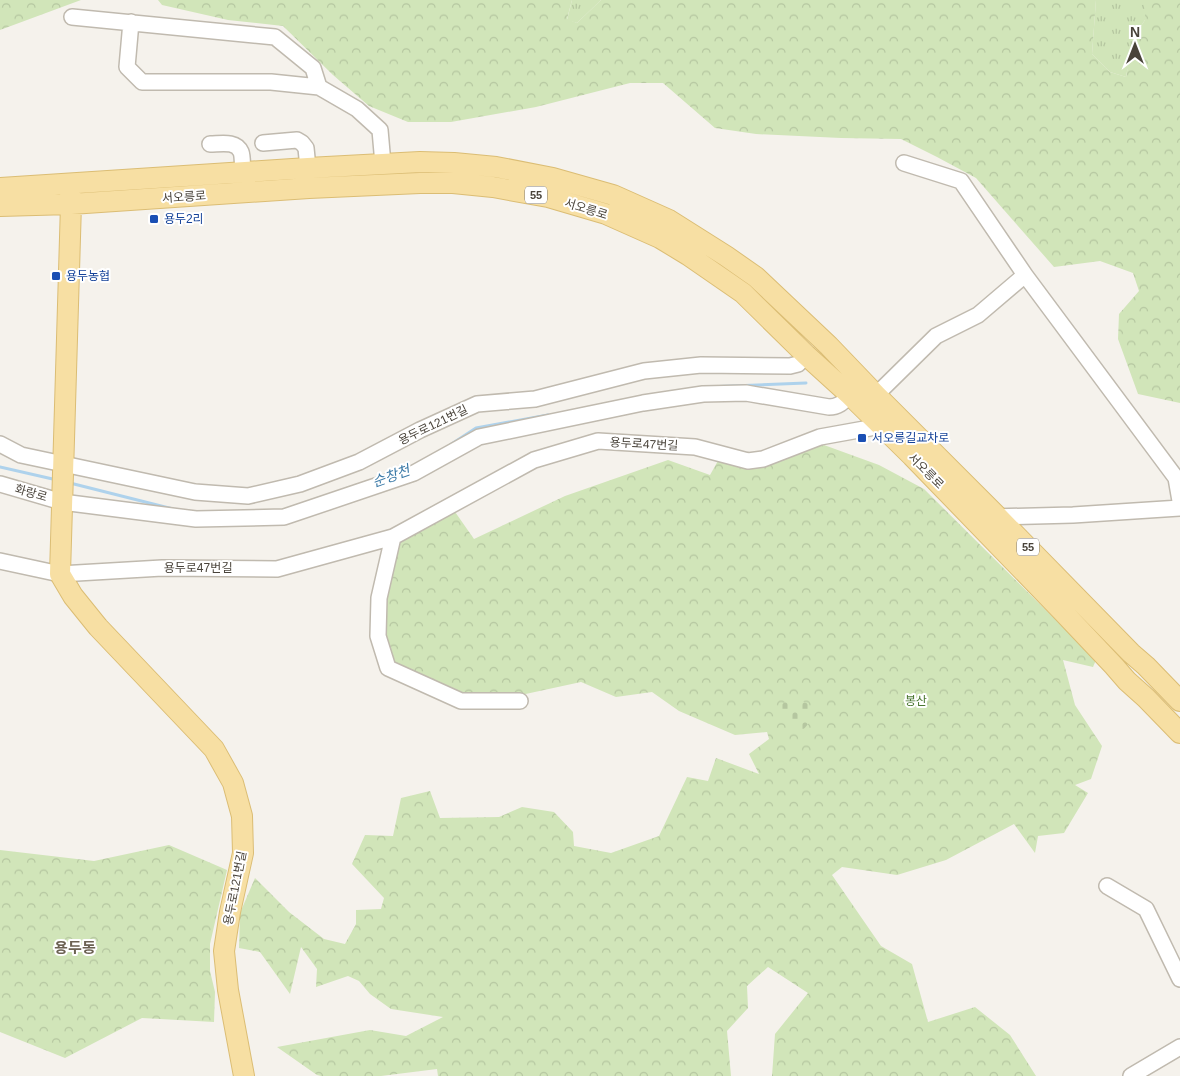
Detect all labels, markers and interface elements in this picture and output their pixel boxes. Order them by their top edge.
north arrow [1110,20,1160,70]
text: N [1130,24,1140,40]
road number: 55 [525,186,547,204]
street label: 서오릉로 [161,188,207,206]
street label: 서오릉로 [563,196,609,222]
place label: 용두2리 [164,212,204,226]
marker: 용두2리 [148,213,160,225]
place label: 용두농협 [66,269,110,283]
marker: 용두농협 [50,270,62,282]
street label: 용두로121번길 [396,402,470,448]
place label: 서오릉길교차로 [872,431,949,445]
marker: 서오릉길교차로 [856,432,868,444]
street label: 용두로47번길 [609,435,679,453]
street label: 서오릉로 [905,450,947,492]
water label: 순창천 [370,461,413,490]
street label: 화랑로 [13,482,49,504]
road number: 55 [1017,538,1039,556]
street label: 용두로47번길 [164,561,232,575]
park label: 봉산 [905,694,927,708]
street label: 용두로121번길 [221,850,249,926]
district label: 용두동 [54,939,96,956]

